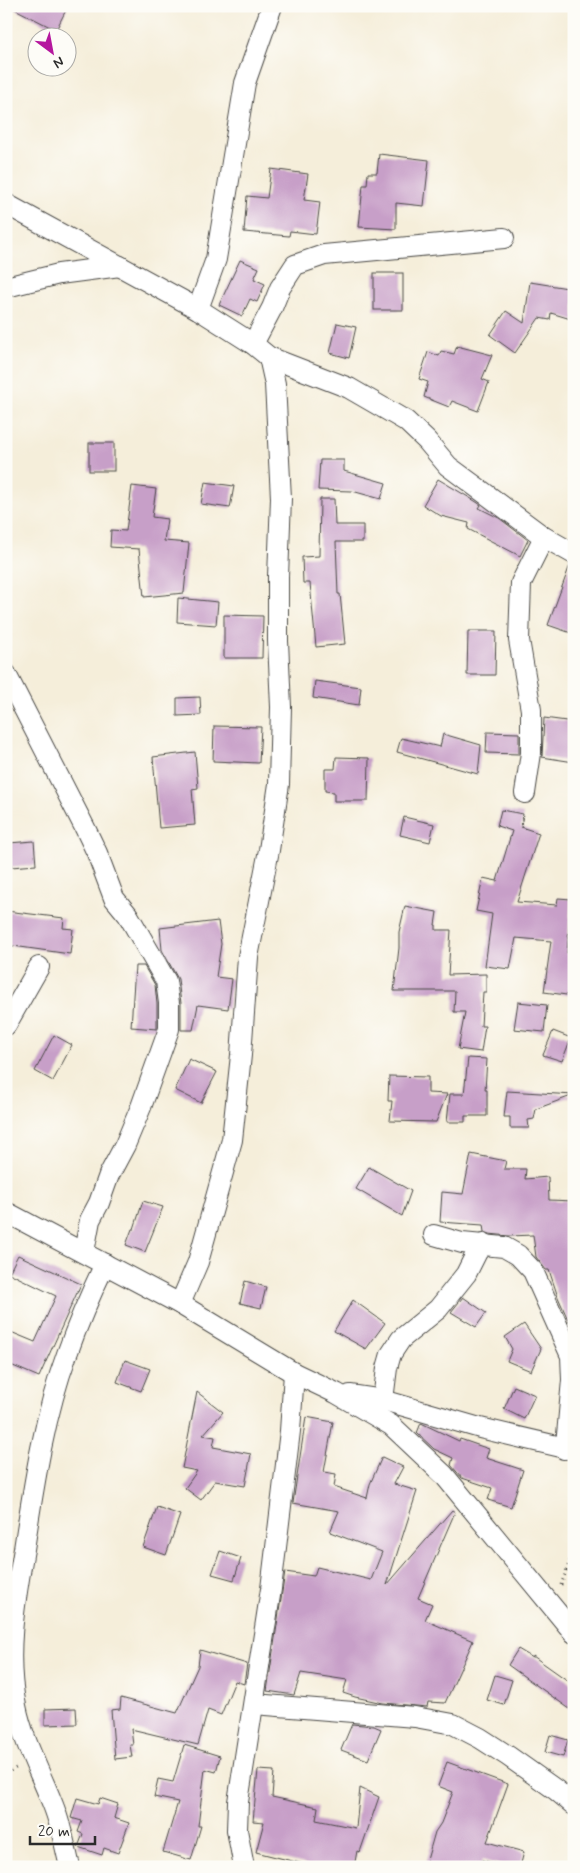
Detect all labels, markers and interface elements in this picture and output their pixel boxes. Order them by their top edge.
north arrow [28,28,78,78]
text: N [50,52,67,72]
scale bar [30,1813,95,1845]
text: 20 m [38,1822,70,1842]

